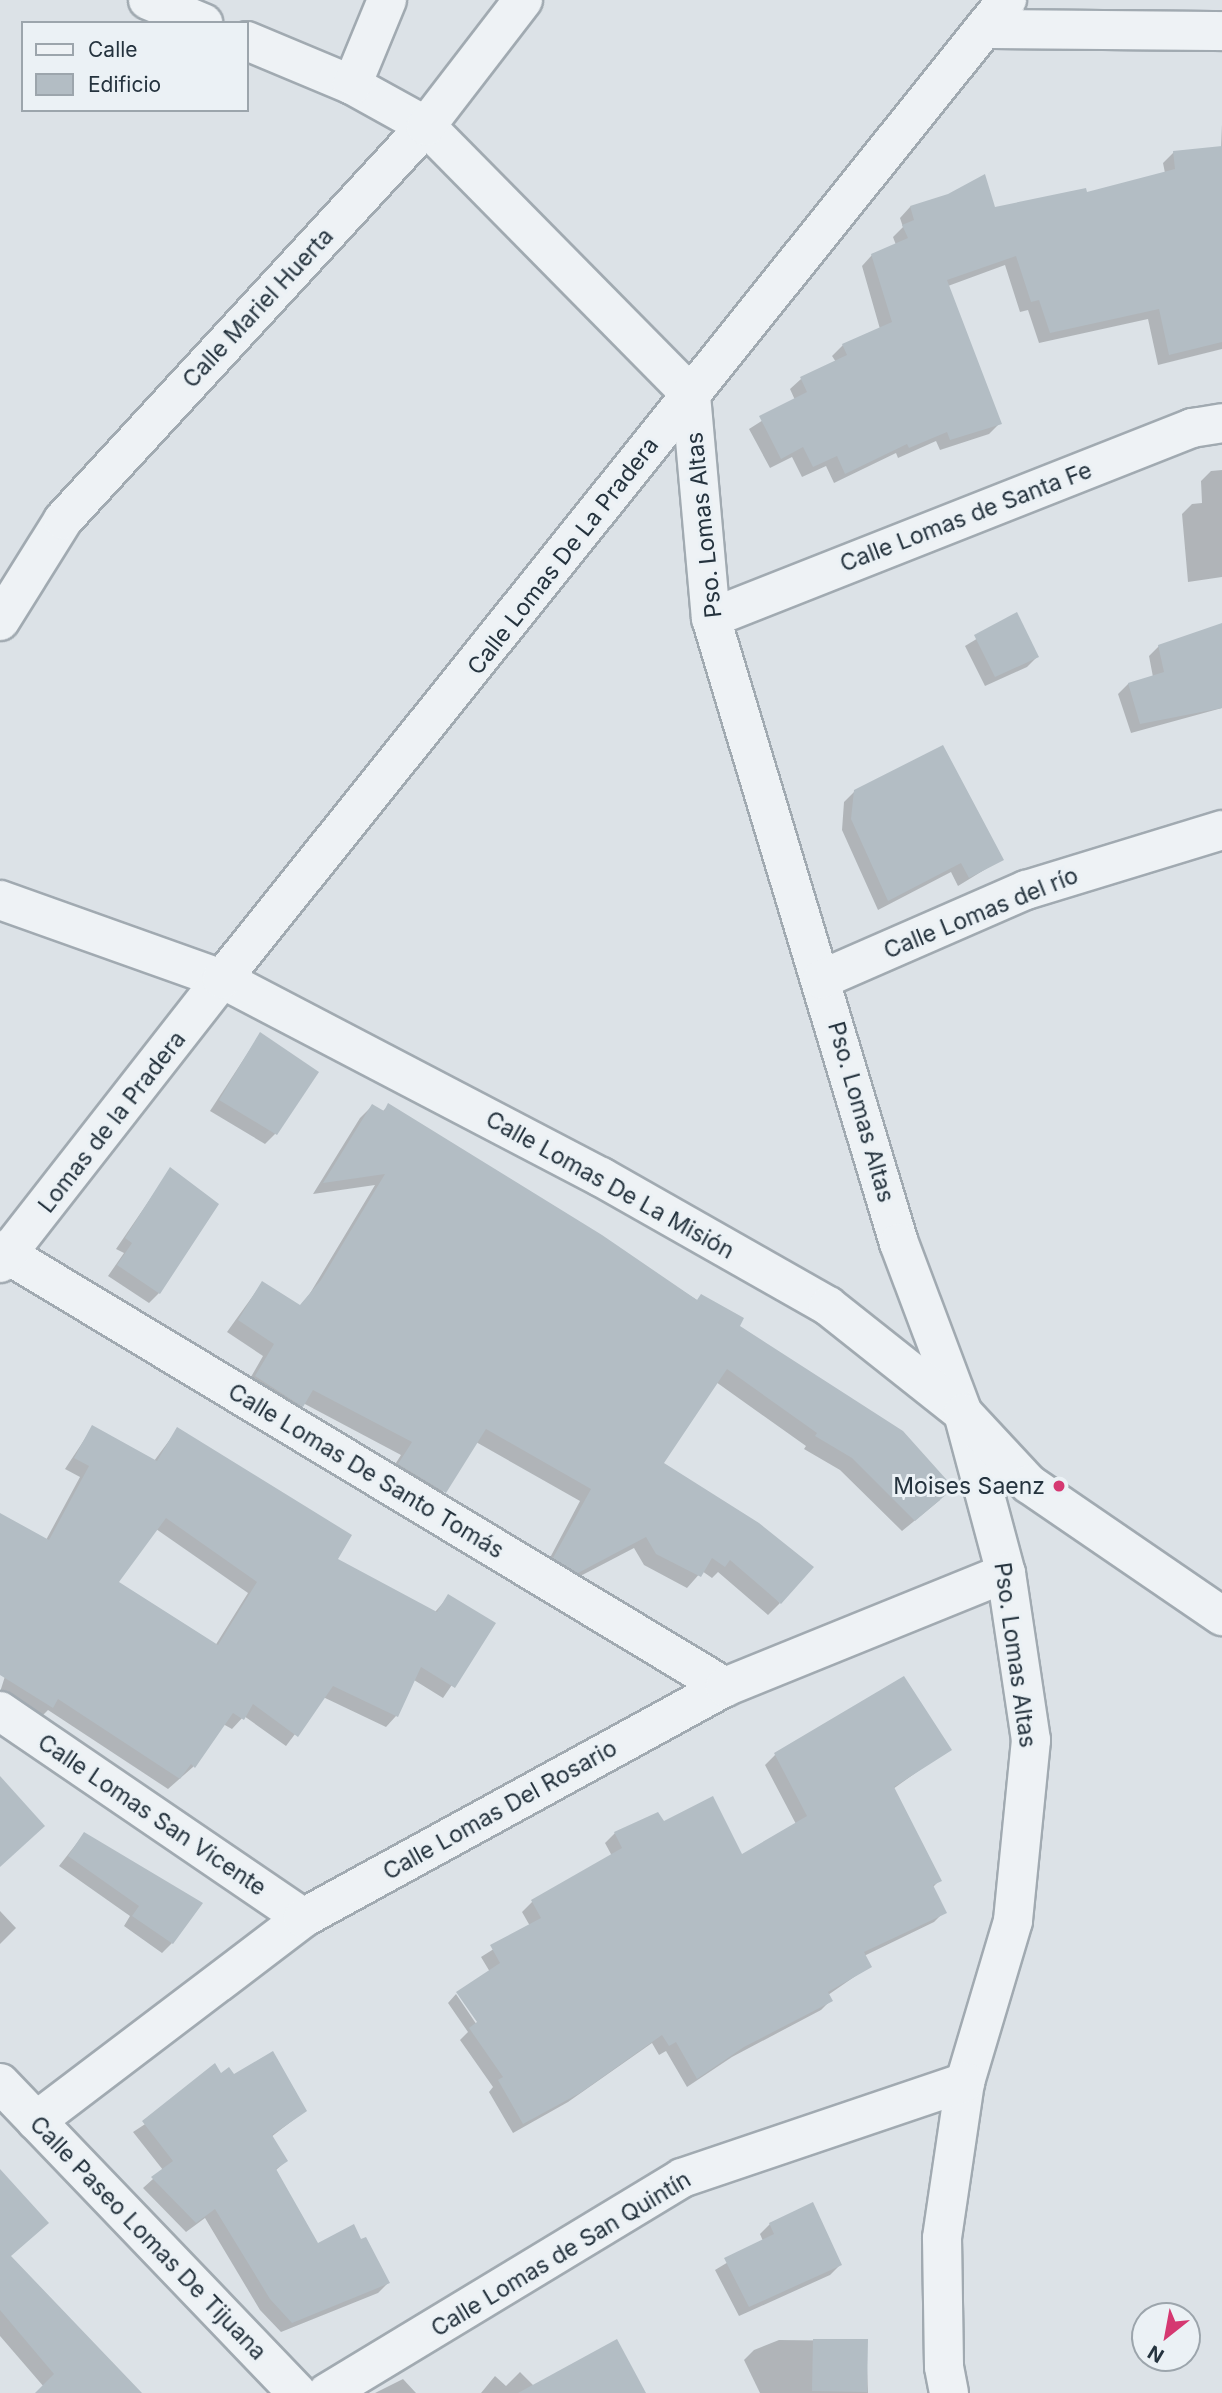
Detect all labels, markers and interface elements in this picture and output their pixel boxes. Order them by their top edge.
legend [21,21,248,112]
text: Calle [88,37,138,62]
text: Edificio [88,72,161,97]
street label: Calle Mariel Huerta [177,222,339,394]
street label: Pso. Lomas Altas [681,431,727,619]
street label: Calle Lomas De La Pradera [462,432,664,680]
street label: Calle Lomas de Santa Fe [836,456,1096,578]
street label: Calle Lomas del río [880,861,1082,965]
street label: Pso. Lomas Altas [822,1018,900,1206]
street label: Lomas de la Pradera [33,1026,191,1218]
street label: Calle Lomas De La Misión [481,1105,739,1265]
street label: Calle Lomas De Santo Tomás [223,1378,509,1564]
place label: Moises Saenz [893,1472,1045,1500]
marker: Moises Saenz [1051,1478,1067,1494]
street label: Pso. Lomas Altas [988,1561,1042,1749]
street label: Calle Lomas San Vicente [33,1728,271,1902]
street label: Calle Lomas Del Rosario [378,1734,622,1886]
street label: Calle Paseo Lomas De Tijuana [24,2110,272,2366]
street label: Calle Lomas de San Quintín [426,2165,696,2343]
north arrow [1131,2302,1201,2372]
text: N [1144,2340,1168,2367]

